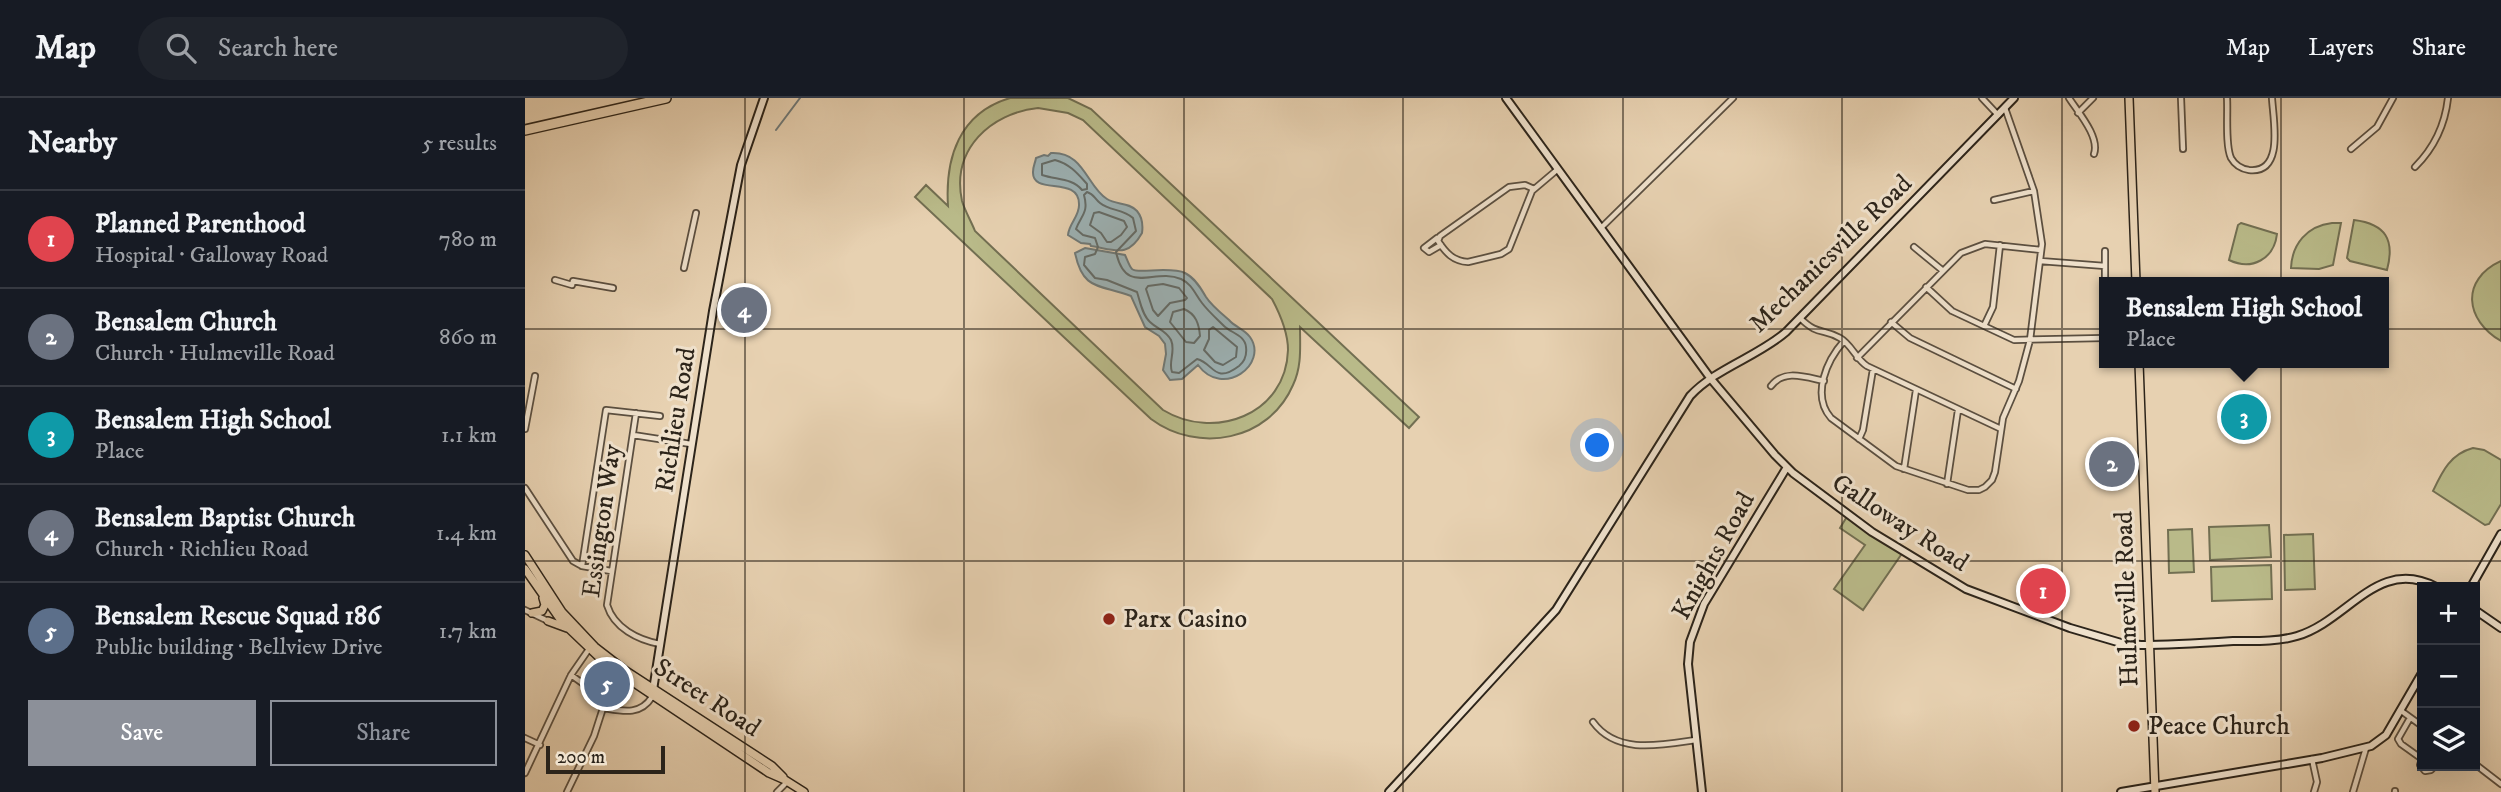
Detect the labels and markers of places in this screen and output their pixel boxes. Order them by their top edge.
pin: 4 [721,284,767,336]
pin: 3 [2221,391,2267,443]
pin: 2 [2089,438,2135,490]
pin: 1 [2020,565,2066,617]
place label: Parx Casino [1123,603,1247,636]
marker: Parx Casino [1101,611,1117,627]
pin: 5 [584,658,630,710]
place label: Peace Church [2148,710,2290,743]
marker: Peace Church [2126,718,2142,734]

